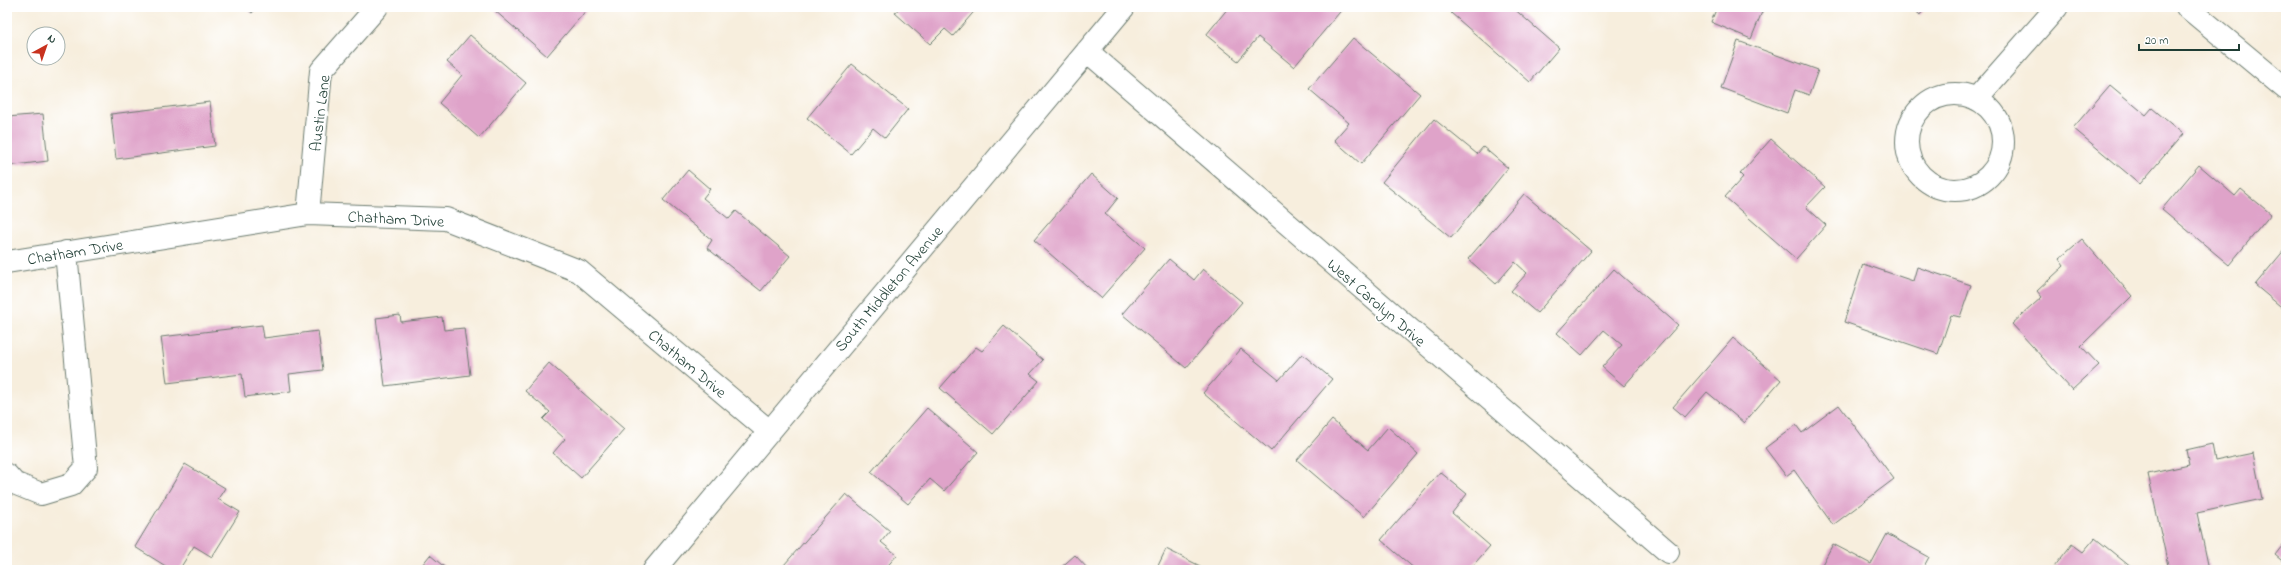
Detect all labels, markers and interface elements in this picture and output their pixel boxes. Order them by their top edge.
north arrow [26,26,66,66]
scale bar [2139,26,2239,52]
text: N [44,31,60,48]
text: 20 m [2145,32,2168,50]
street label: Austin Lane [304,73,338,153]
street label: Chatham Drive [347,205,446,235]
street label: South Middleton Avenue [829,220,950,358]
street label: Chatham Drive [26,233,126,272]
street label: West Carolyn Drive [1321,254,1431,354]
street label: Chatham Drive [642,324,732,405]

